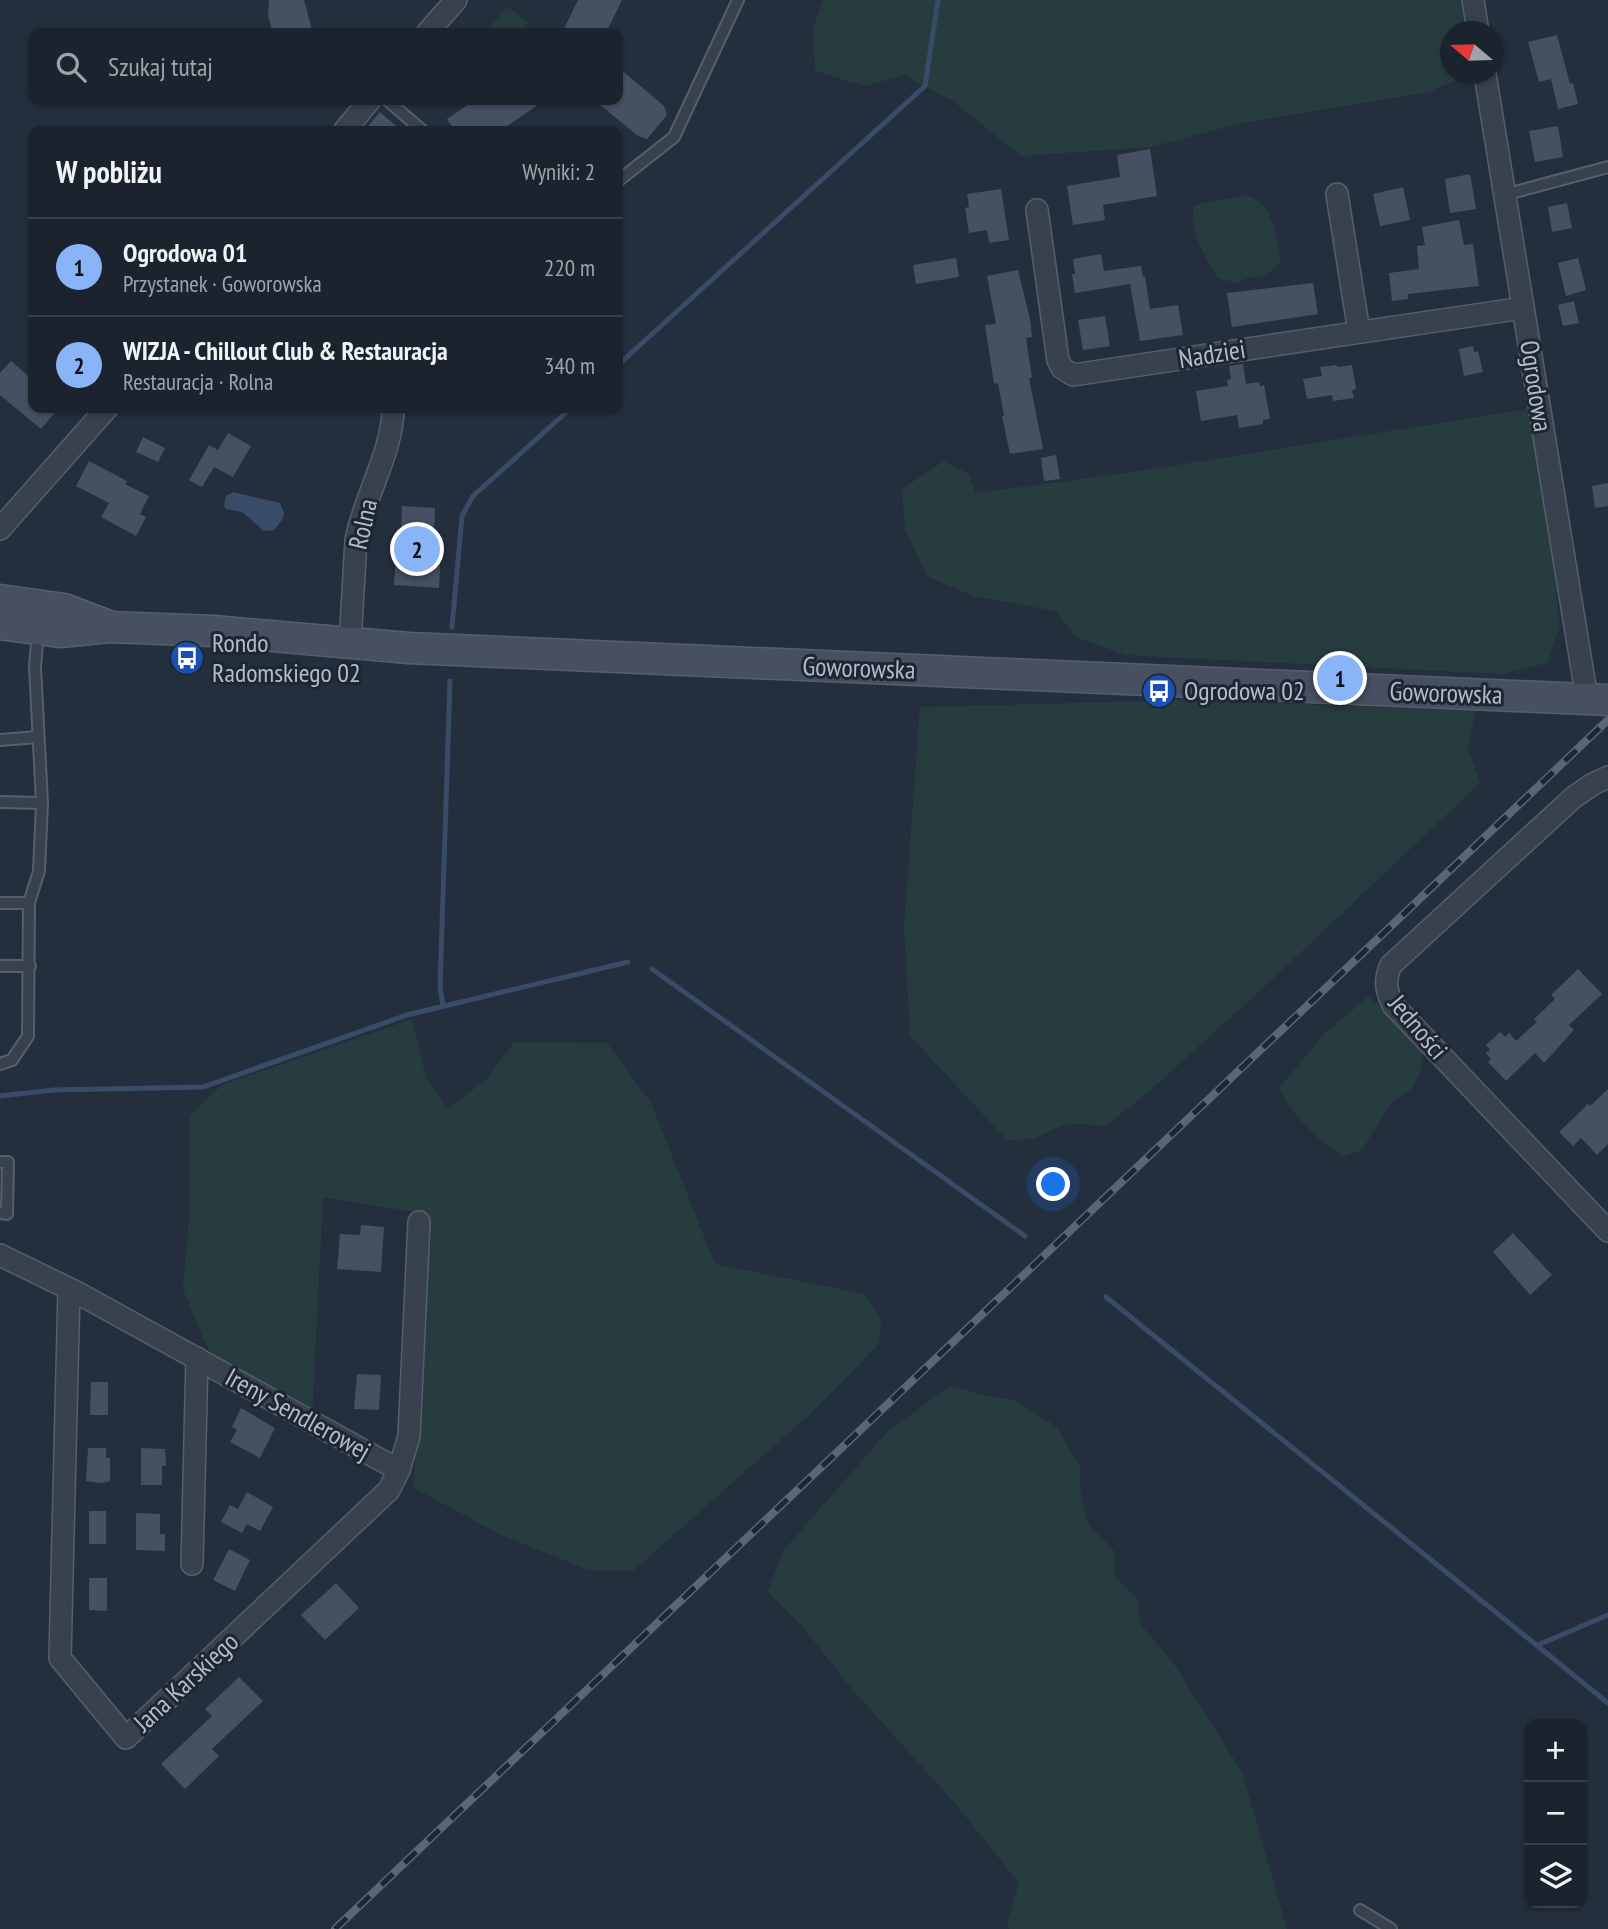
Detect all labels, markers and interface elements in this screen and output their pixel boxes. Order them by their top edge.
north arrow [1440,21,1503,84]
search box [28,28,623,105]
icon: search [52,48,90,86]
text: Szukaj tutaj [108,50,213,83]
text: W pobliżu [56,152,162,191]
text: Wyniki: 2 [522,157,595,186]
text: Ogrodowa 01 [123,236,247,269]
text: 1 [74,253,85,282]
text: 220 m [544,253,595,282]
text: Przystanek · Goworowska [123,269,322,298]
street label: Nadziei [1176,332,1248,375]
text: WIZJA - Chillout Club & Restauracja [123,334,448,367]
street label: Ogrodowa [1513,338,1560,434]
text: 2 [74,351,85,380]
text: 340 m [544,351,595,380]
text: Restauracja · Rolna [123,367,273,396]
street label: Rolna [341,496,384,552]
pin: 2 [394,523,440,575]
place label: Rondo Radomskiego 02 [212,626,361,689]
bus stop icon: Rondo Radomskiego 02 [168,639,206,677]
street label: Goworowska [802,649,916,686]
pin: 1 [1317,652,1363,704]
bus stop icon: Ogrodowa 02 [1140,672,1178,710]
place label: Ogrodowa 02 [1184,674,1305,707]
street label: Goworowska [1389,674,1503,711]
street label: Jedności [1381,987,1455,1066]
your location [1036,1167,1070,1201]
street label: Ireny Sendlerowej [220,1360,377,1467]
street label: Jana Karskiego [126,1625,245,1739]
map controls [1524,1719,1587,1908]
button: + [1524,1719,1587,1782]
button: − [1524,1782,1587,1845]
button: layers [1524,1845,1587,1908]

